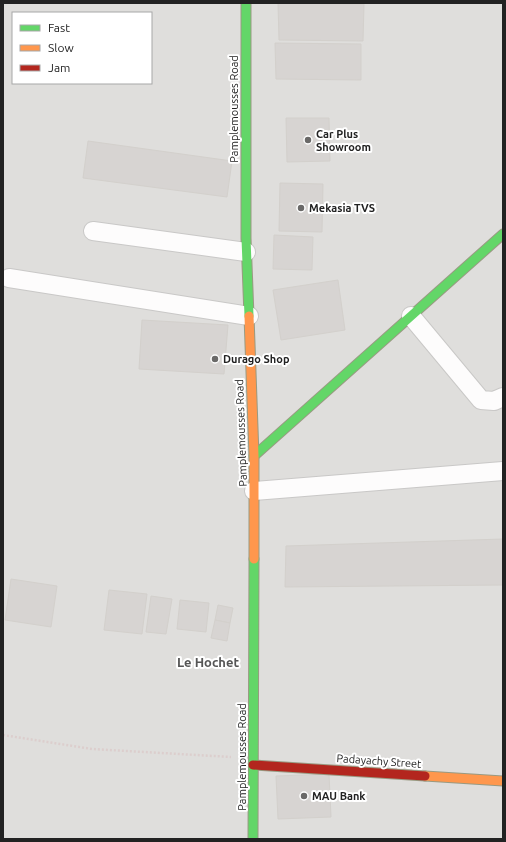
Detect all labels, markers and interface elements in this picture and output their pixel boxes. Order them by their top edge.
legend [12,12,152,84]
text: Fast [48,21,70,34]
text: Slow [48,41,74,54]
street label: Pamplemousses Road [228,55,240,163]
text: Jam [48,61,70,74]
place label: Car Plus Showroom [316,128,371,153]
marker: Car Plus Showroom [303,135,313,145]
place label: Mekasia TVS [309,202,375,214]
marker: Mekasia TVS [296,203,306,213]
place label: Durago Shop [223,353,290,365]
marker: Durago Shop [210,354,220,364]
street label: Pamplemousses Road [233,379,249,487]
district label: Le Hochet [177,655,239,669]
street label: Pamplemousses Road [236,703,248,811]
street label: Padayachy Street [336,752,422,770]
place label: MAU Bank [312,790,366,802]
marker: MAU Bank [299,791,309,801]

